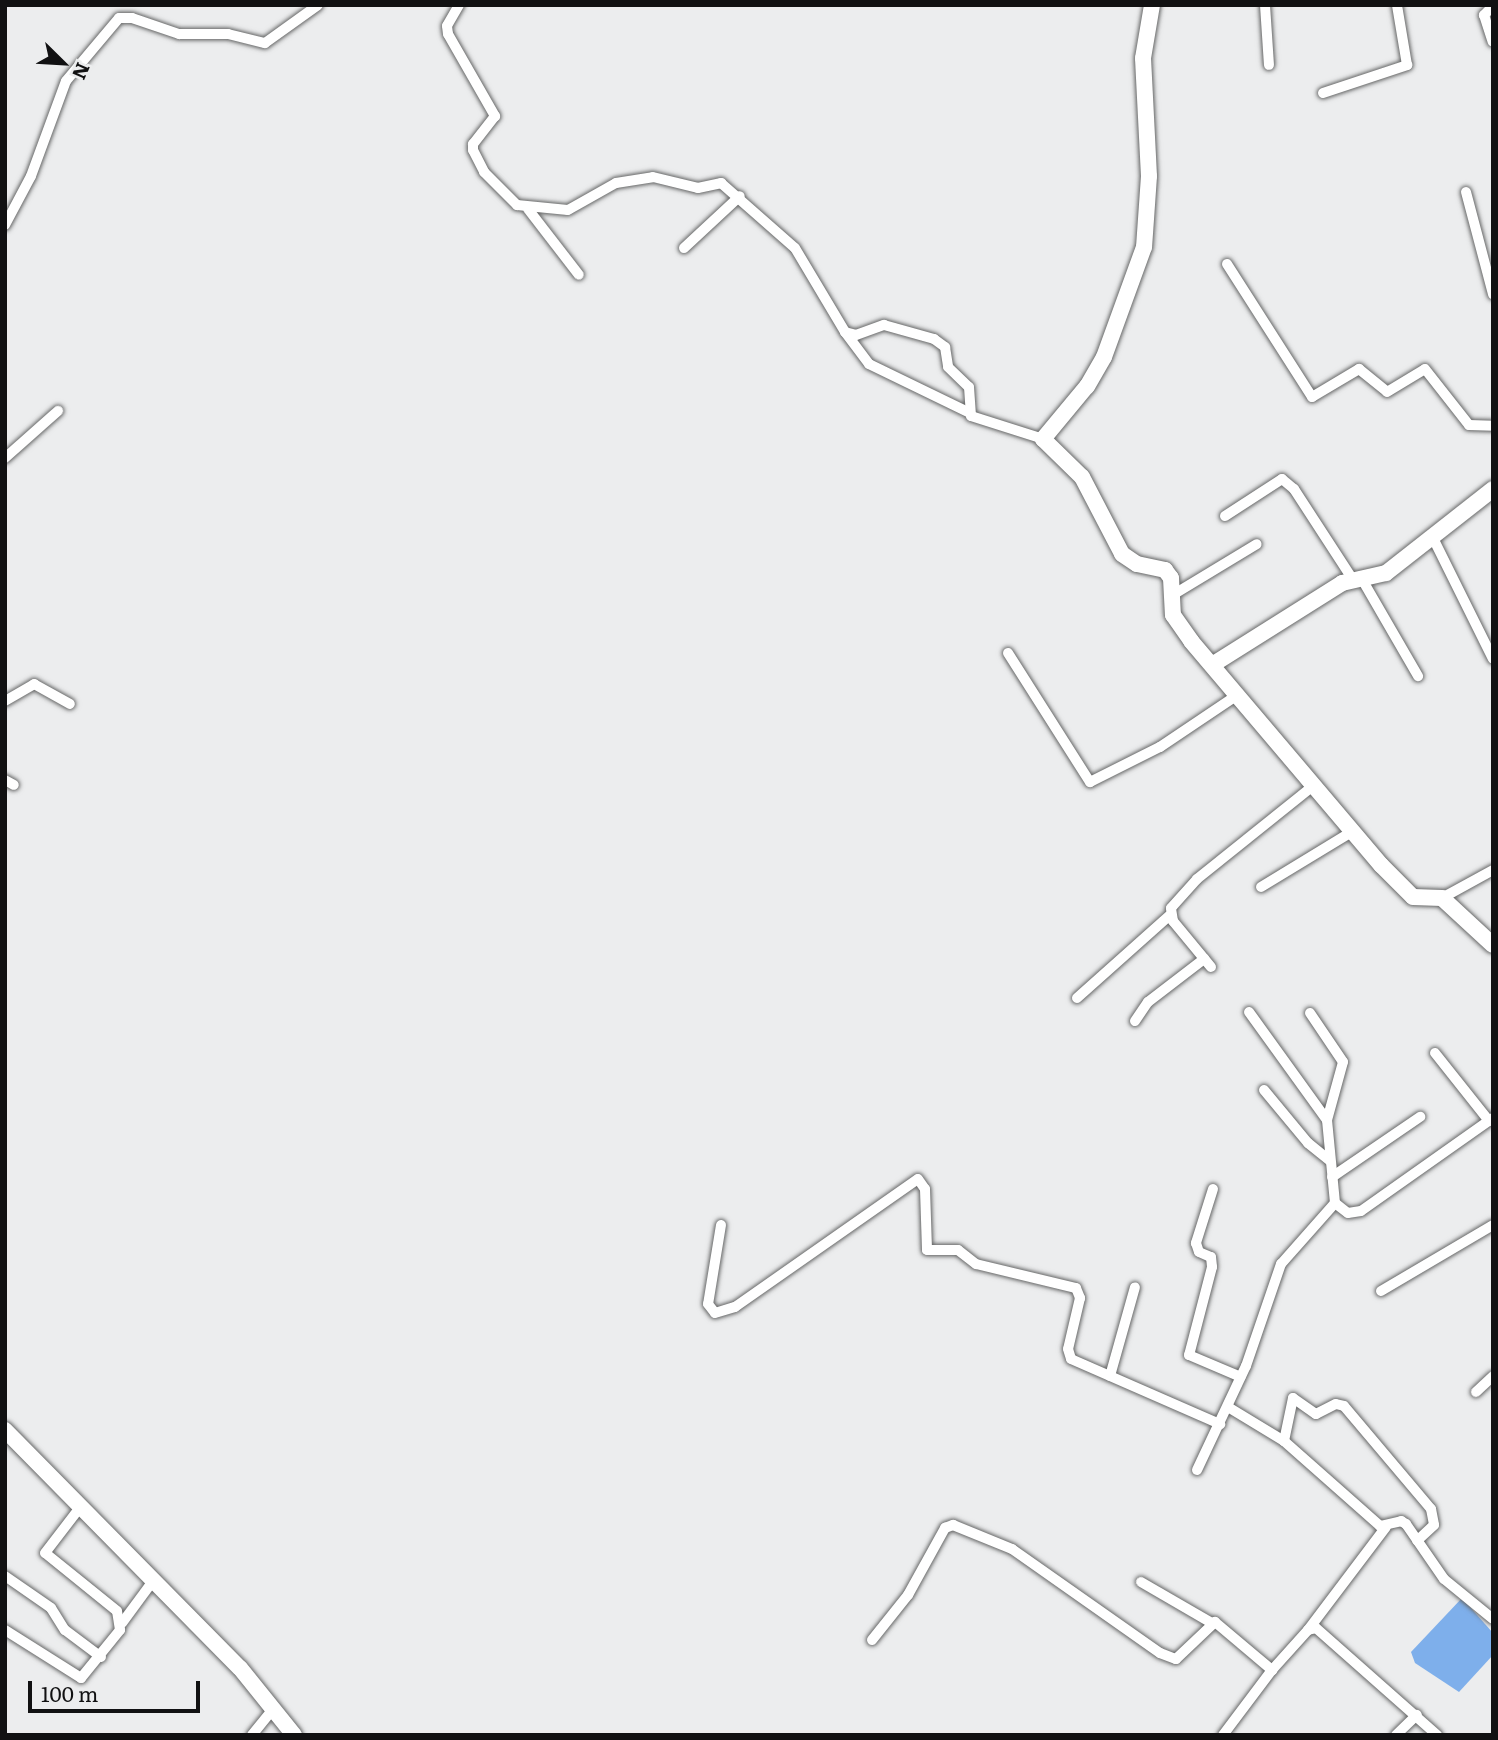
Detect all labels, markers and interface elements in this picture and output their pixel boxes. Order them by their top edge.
north arrow [28,28,98,98]
text: N [66,59,98,85]
scale bar [32,1666,203,1710]
text: 100 m [41,1677,98,1708]

